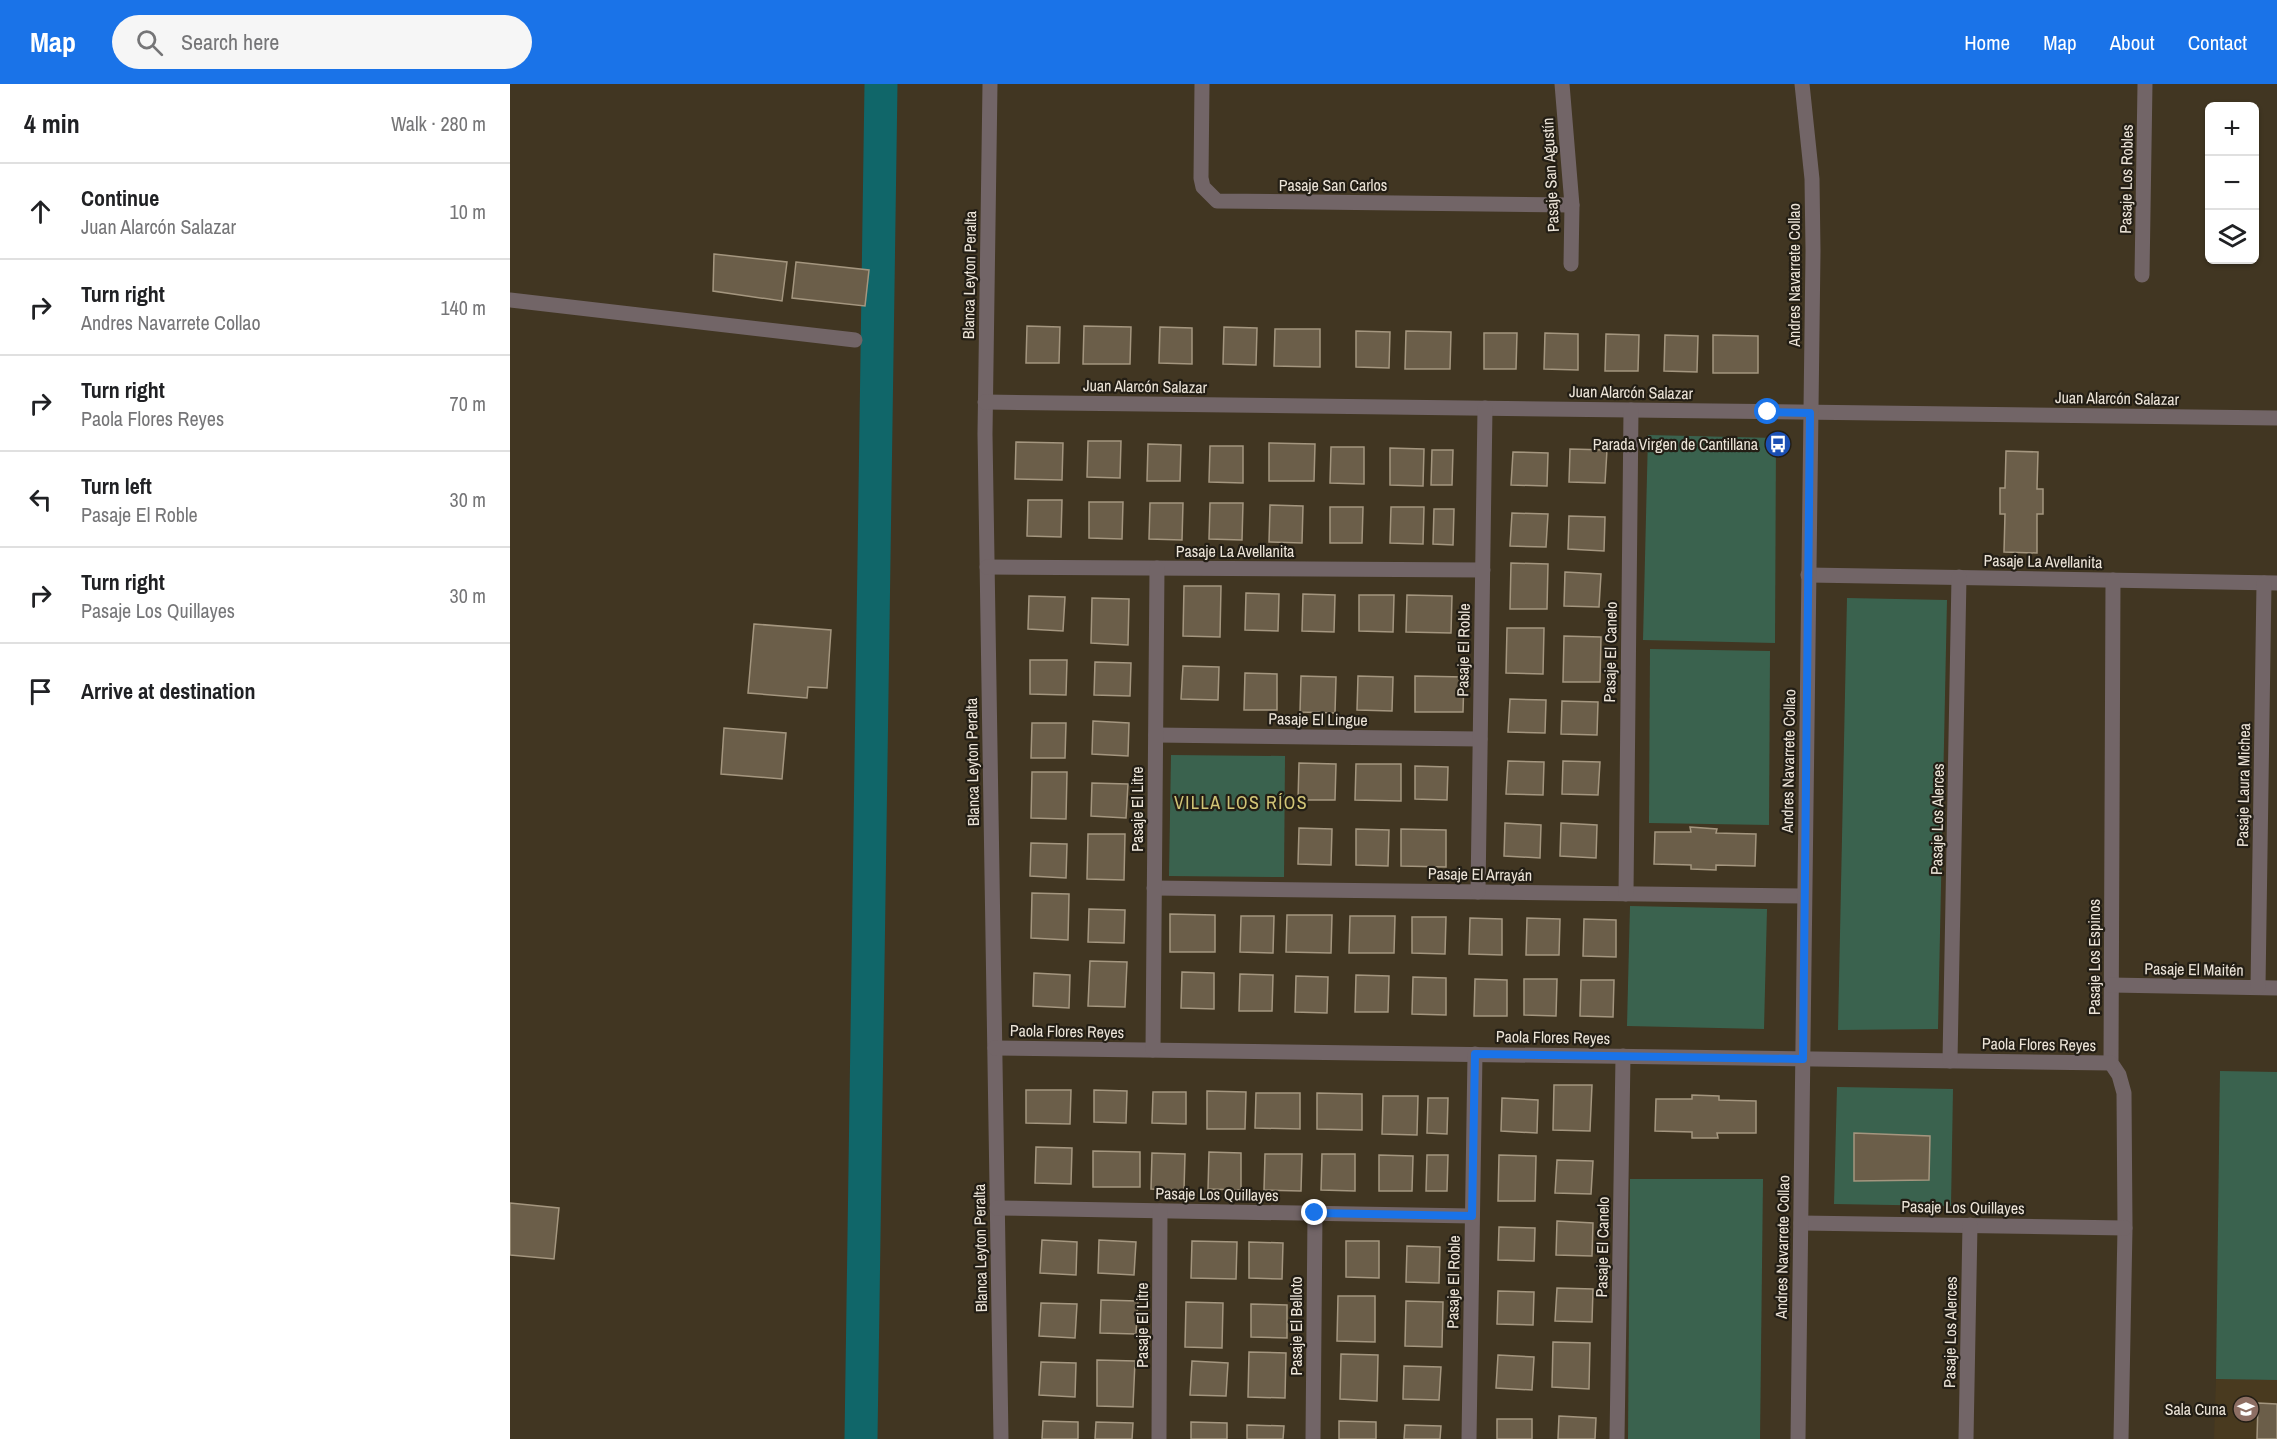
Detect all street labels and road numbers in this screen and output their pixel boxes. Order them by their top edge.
street label: Pasaje San Agustín [1536,117,1564,233]
street label: Pasaje Los Robles [2114,124,2138,234]
street label: Pasaje San Carlos [1279,174,1387,196]
street label: Andres Navarrete Collao [1783,203,1805,348]
street label: Blanca Leyton Peralta [957,210,981,339]
street label: Juan Alarcón Salazar [1083,374,1208,398]
street label: Juan Alarcón Salazar [1569,380,1694,404]
street label: Juan Alarcón Salazar [2055,386,2180,410]
street label: Pasaje La Avellanita [1176,540,1295,562]
street label: Pasaje La Avellanita [1983,549,2103,573]
street label: Pasaje El Canelo [1598,601,1622,703]
street label: Pasaje El Roble [1451,603,1475,697]
street label: Andres Navarrete Collao [1776,689,1800,834]
street label: Blanca Leyton Peralta [960,697,984,826]
street label: Pasaje El Lingue [1268,707,1368,731]
street label: Pasaje Laura Michea [2231,722,2255,847]
street label: Pasaje Los Alerces [1925,763,1949,875]
street label: Pasaje El Litre [1126,766,1148,852]
street label: Pasaje El Arrayán [1428,862,1532,886]
street label: Pasaje Los Espinos [2083,899,2105,1015]
street label: Pasaje El Maitén [2144,957,2244,981]
street label: Paola Flores Reyes [1010,1019,1124,1043]
street label: Paola Flores Reyes [1496,1025,1610,1049]
street label: Paola Flores Reyes [1982,1032,2096,1056]
street label: Andres Navarrete Collao [1770,1175,1794,1320]
street label: Pasaje Los Quillayes [1155,1182,1279,1206]
street label: Blanca Leyton Peralta [968,1183,992,1312]
street label: Pasaje Los Quillayes [1901,1195,2025,1219]
street label: Pasaje El Canelo [1590,1196,1614,1298]
street label: Pasaje El Roble [1441,1235,1465,1329]
street label: Pasaje El Belloto [1285,1276,1307,1376]
street label: Pasaje Los Alerces [1938,1276,1962,1388]
street label: Pasaje El Litre [1131,1282,1153,1368]

